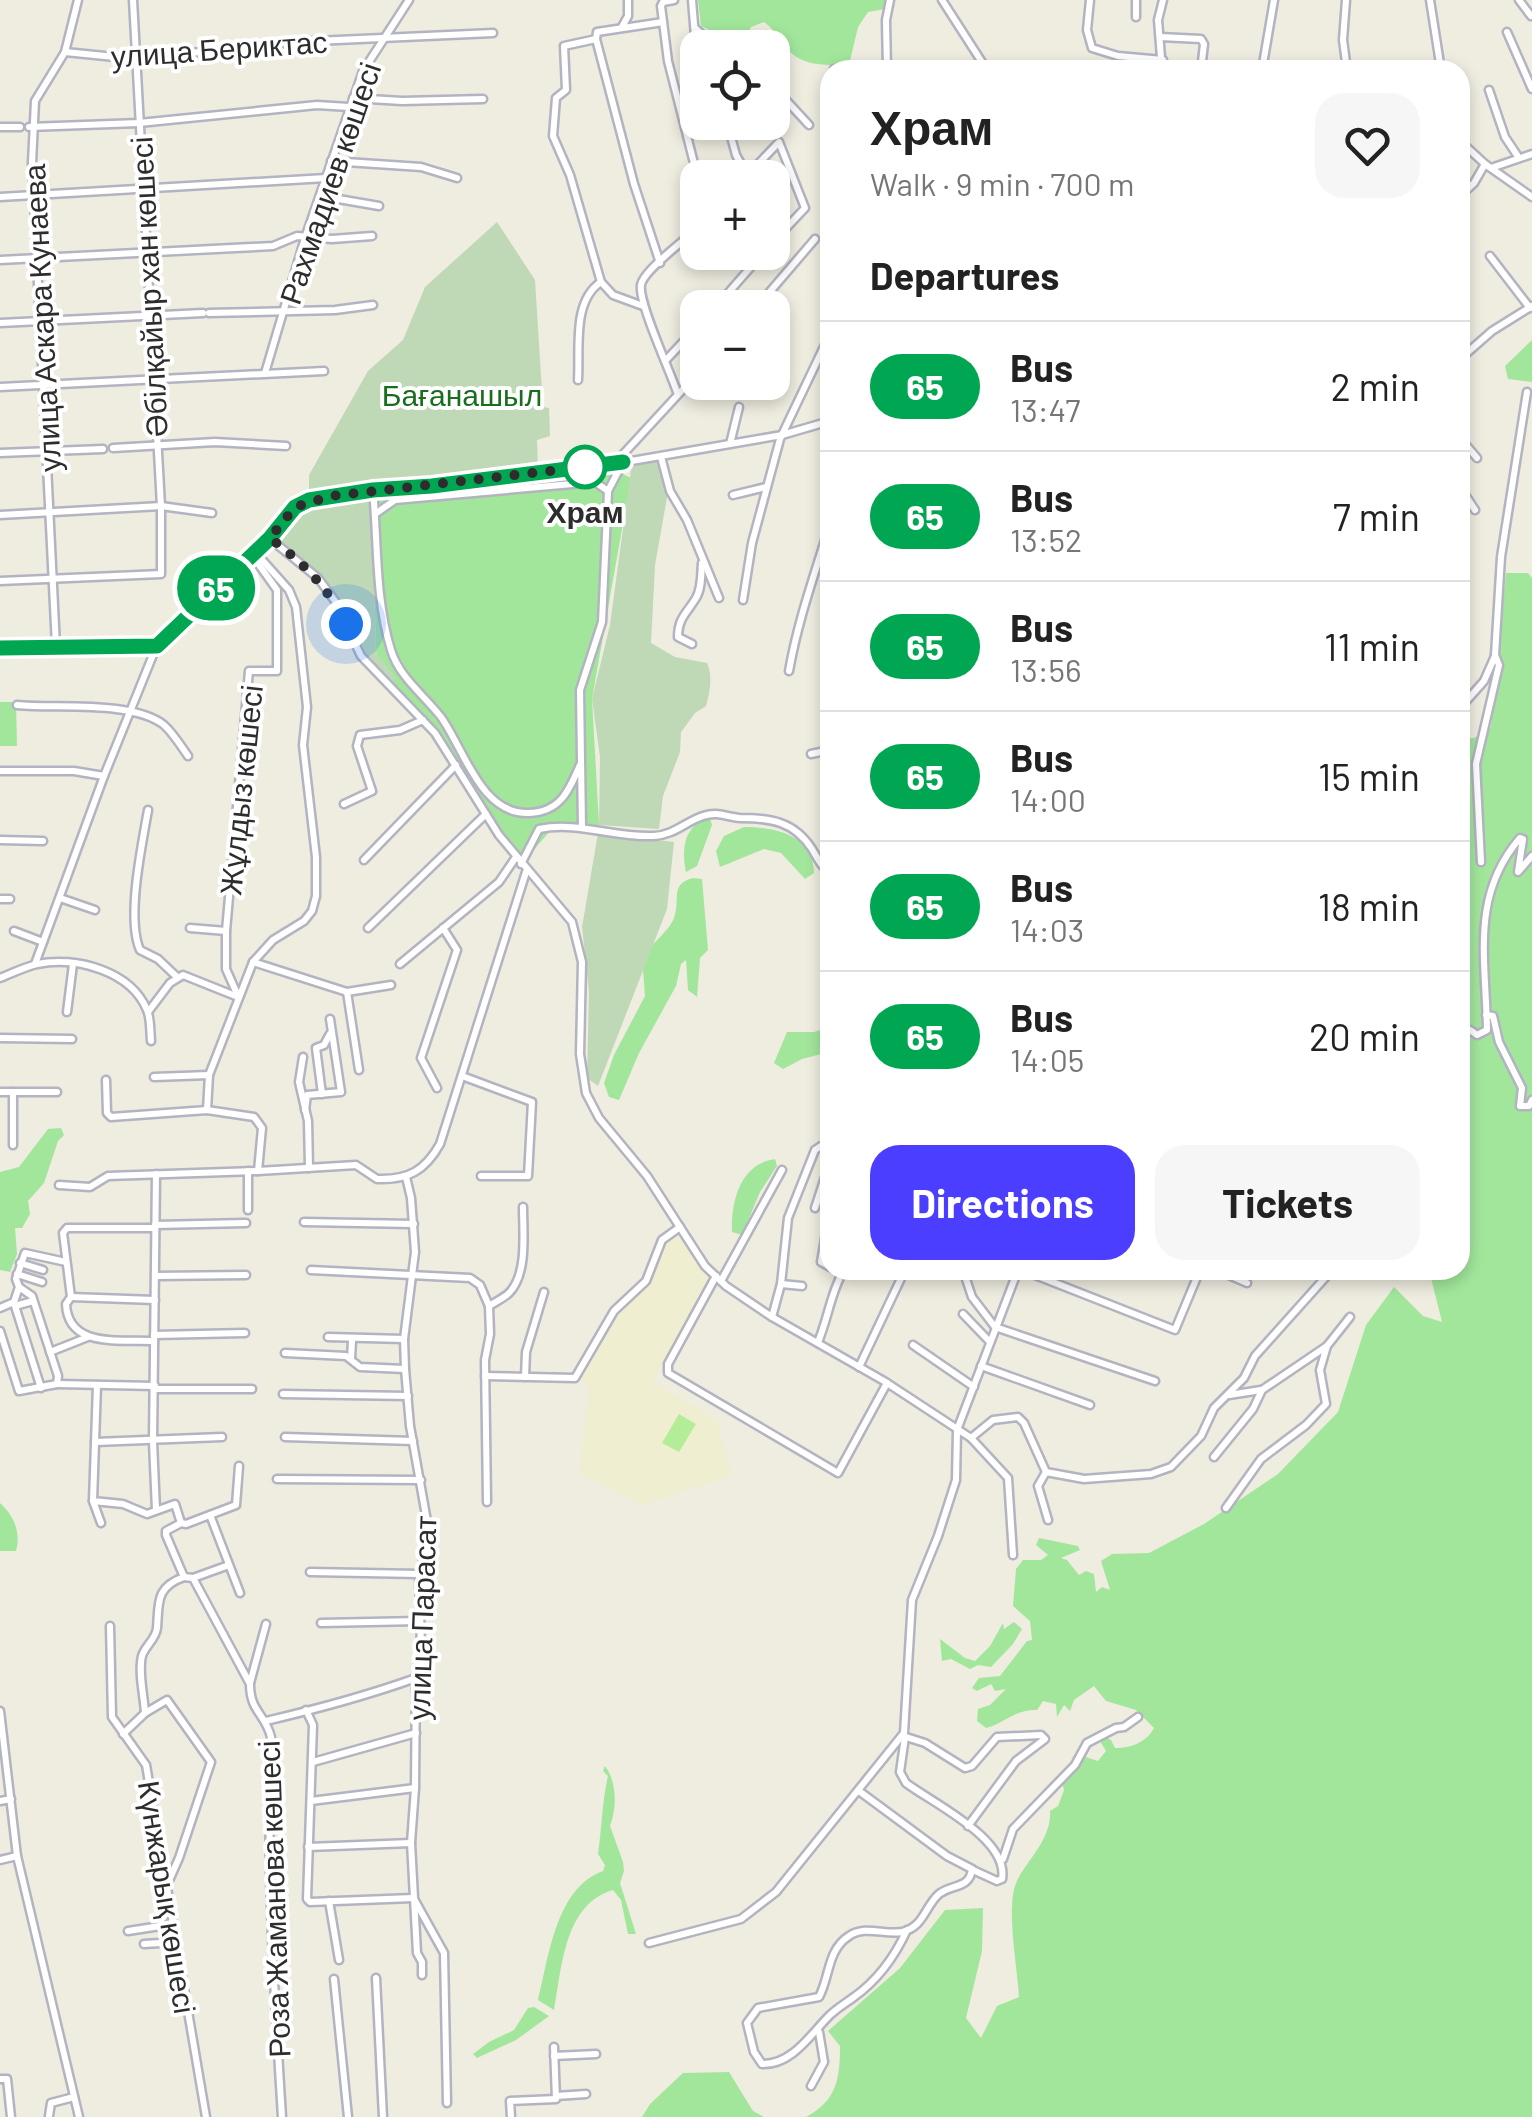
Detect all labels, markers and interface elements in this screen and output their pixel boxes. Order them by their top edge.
street label: улица Бериктас [110,22,328,74]
map controls [680,30,790,400]
button: locate [680,30,790,140]
street label: Рахмадиев көшесі [271,57,387,309]
button: heart [1315,93,1420,198]
text: Храм [870,97,994,155]
street label: Әбілқайыр хан көшесі [122,136,174,438]
button: + [680,160,790,270]
street label: улица Аскара Кунаева [15,163,67,473]
text: Walk · 9 min · 700 m [870,164,1134,202]
text: Departures [870,252,1059,298]
button: − [680,290,790,400]
text: Bus [1010,344,1073,390]
text: 2 min [1330,363,1420,409]
text: 65 [906,365,944,407]
park label: Бағанашыл [382,376,542,412]
text: 13:47 [1010,390,1080,428]
marker: Храм [564,446,606,488]
text: Bus [1010,474,1073,520]
place label: Храм [546,493,624,529]
text: 7 min [1333,493,1420,539]
text: 65 [906,495,944,537]
text: 13:52 [1010,520,1082,558]
line badge: 65 [171,556,261,620]
text: 65 [197,567,235,609]
your location [321,599,371,649]
text: Bus [1010,604,1073,650]
text: 11 min [1324,623,1420,669]
text: 65 [906,625,944,667]
text: 13:56 [1010,650,1081,688]
street label: Жұлдыз көшесі [211,683,269,897]
text: Bus [1010,734,1073,780]
text: 15 min [1318,753,1420,799]
text: 65 [906,755,944,797]
text: 14:00 [1010,780,1086,818]
text: Bus [1010,864,1073,910]
text: 18 min [1318,883,1420,929]
text: 65 [906,885,944,927]
text: 14:03 [1010,910,1084,948]
text: Bus [1010,994,1073,1040]
text: 20 min [1309,1013,1420,1059]
text: 65 [906,1015,944,1057]
text: 14:05 [1010,1040,1084,1078]
button: Directions [870,1145,1135,1260]
button: Tickets [1155,1145,1420,1260]
street label: улица Парасат [399,1515,443,1721]
street label: Роза Жаманова көшесі [249,1740,297,2058]
street label: Күнжарық көшесі [132,1778,204,2016]

